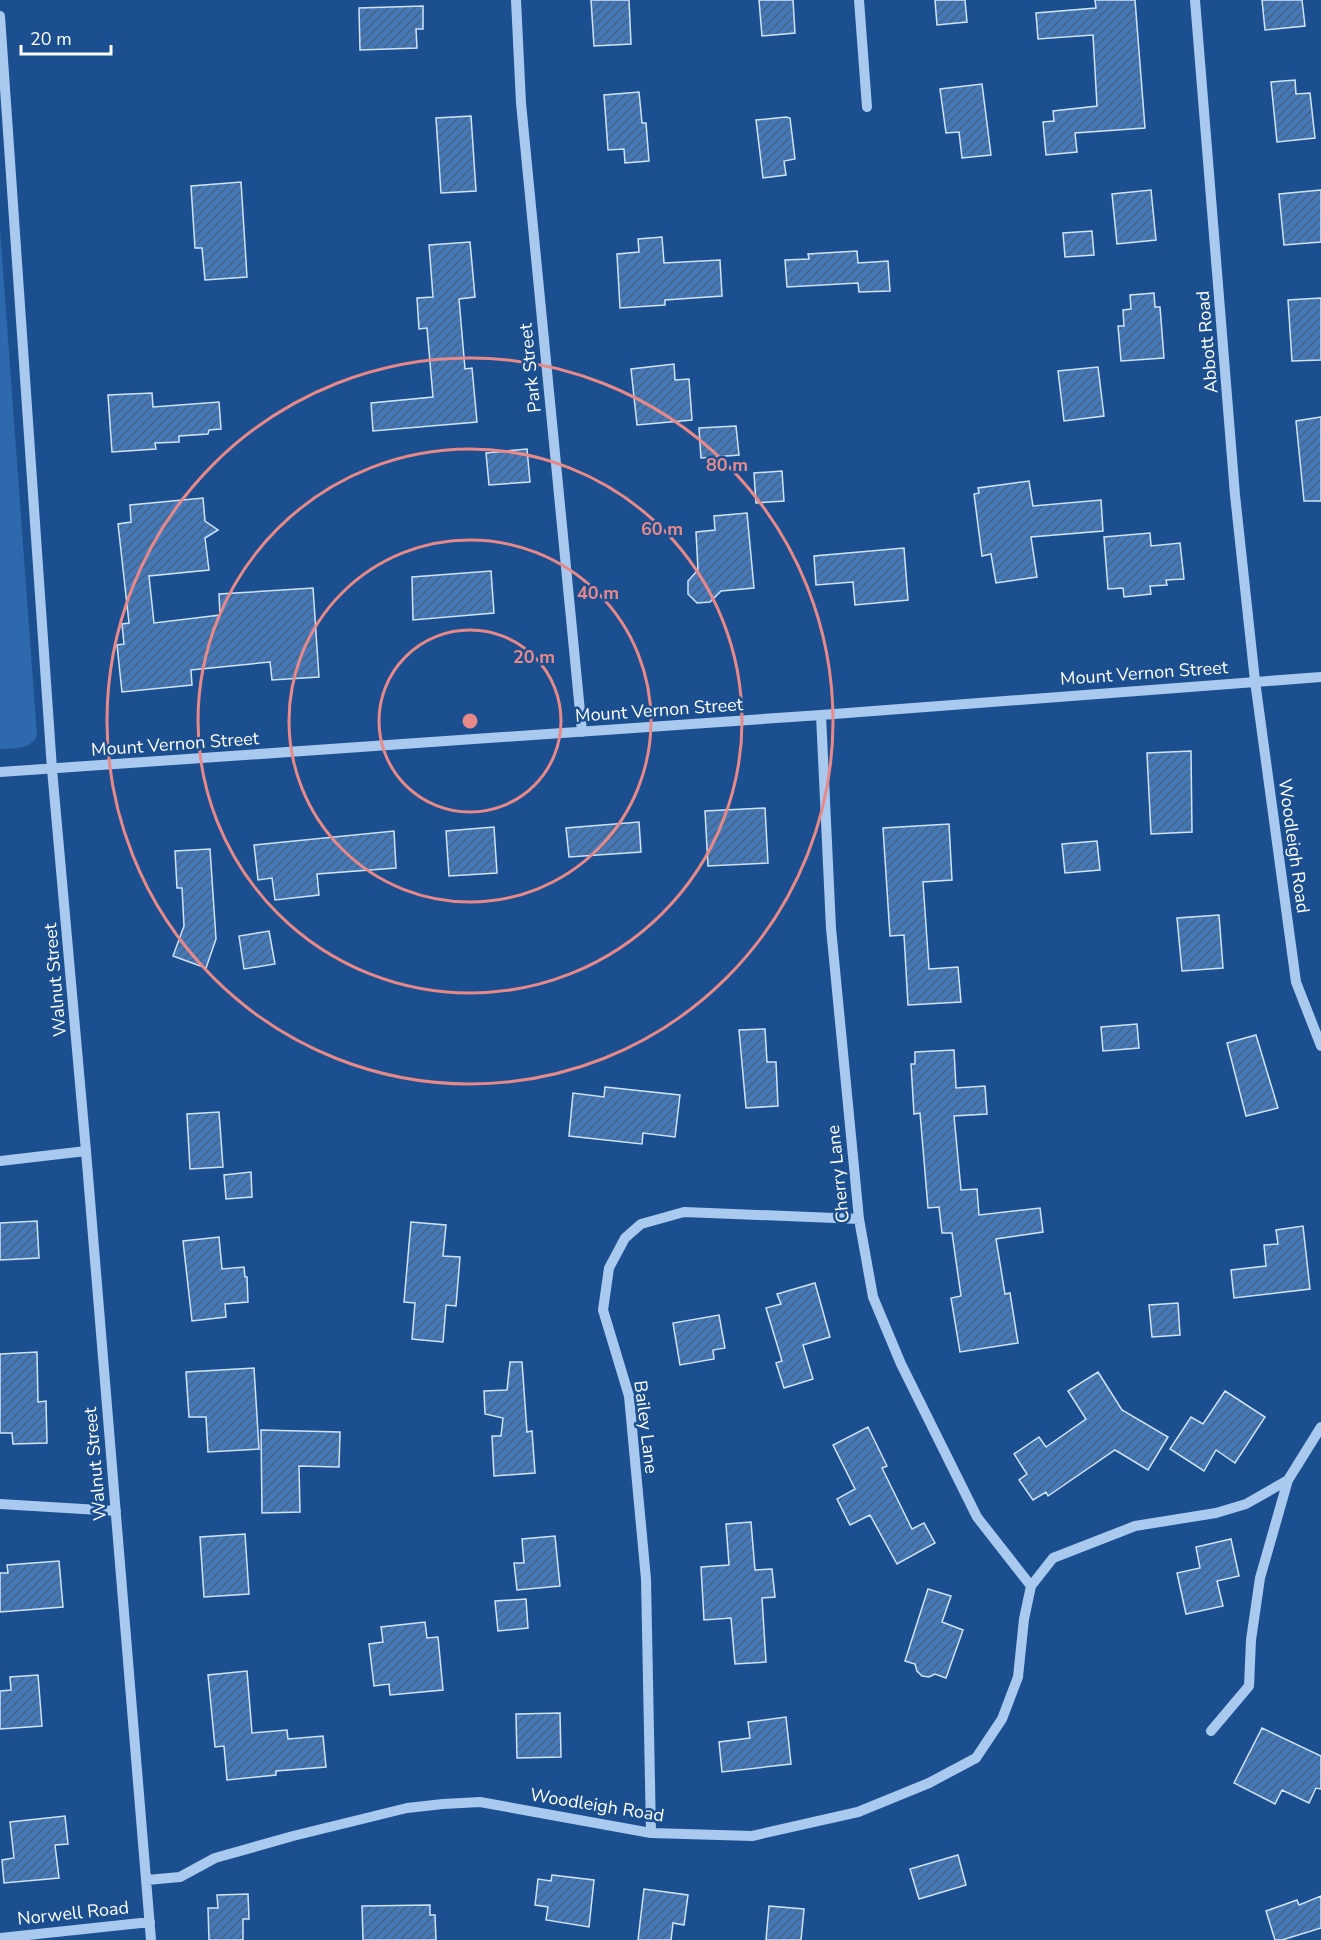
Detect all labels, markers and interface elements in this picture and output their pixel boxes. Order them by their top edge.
scale bar [21,18,111,56]
text: 20 m [30,27,72,51]
street label: Abbott Road [1191,290,1223,394]
street label: Park Street [513,321,547,414]
text: 80 m [706,453,748,477]
text: 60 m [641,517,683,541]
text: 40 m [577,581,619,605]
text: 20 m [513,645,555,669]
street label: Mount Vernon Street [1059,655,1229,691]
street label: Mount Vernon Street [574,692,744,728]
centre of rings [460,711,480,731]
street label: Mount Vernon Street [90,726,260,762]
street label: Woodleigh Road [1273,777,1315,915]
street label: Walnut Street [38,921,72,1038]
street label: Cherry Lane [821,1124,855,1224]
street label: Bailey Lane [628,1379,664,1475]
street label: Walnut Street [78,1405,112,1522]
street label: Woodleigh Road [528,1783,666,1827]
street label: Norwell Road [16,1895,130,1931]

